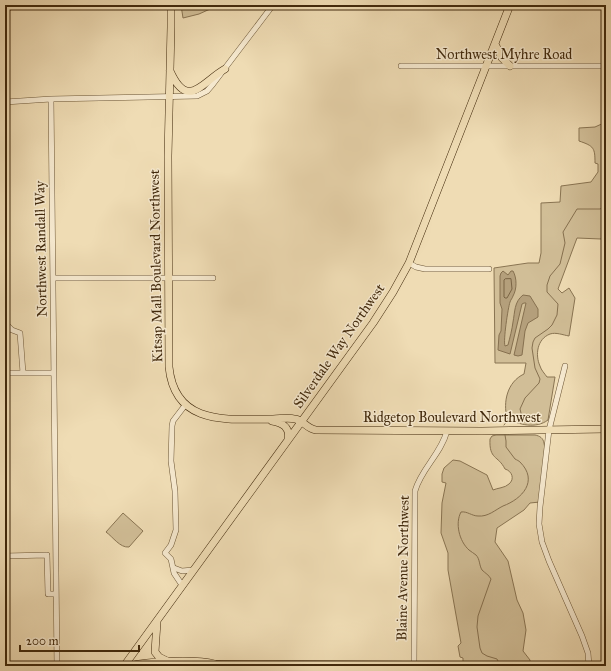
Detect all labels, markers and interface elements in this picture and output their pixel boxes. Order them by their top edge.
street label: Northwest Myhre Road [436,46,572,63]
street label: Kitsap Mall Boulevard Northwest [146,169,166,363]
street label: Northwest Randall Way [31,180,51,317]
street label: Silverdale Way Northwest [290,280,388,412]
street label: Ridgetop Boulevard Northwest [363,409,541,426]
street label: Blaine Avenue Northwest [393,495,413,641]
scale bar [20,627,139,653]
text: 200 m [26,634,59,648]

